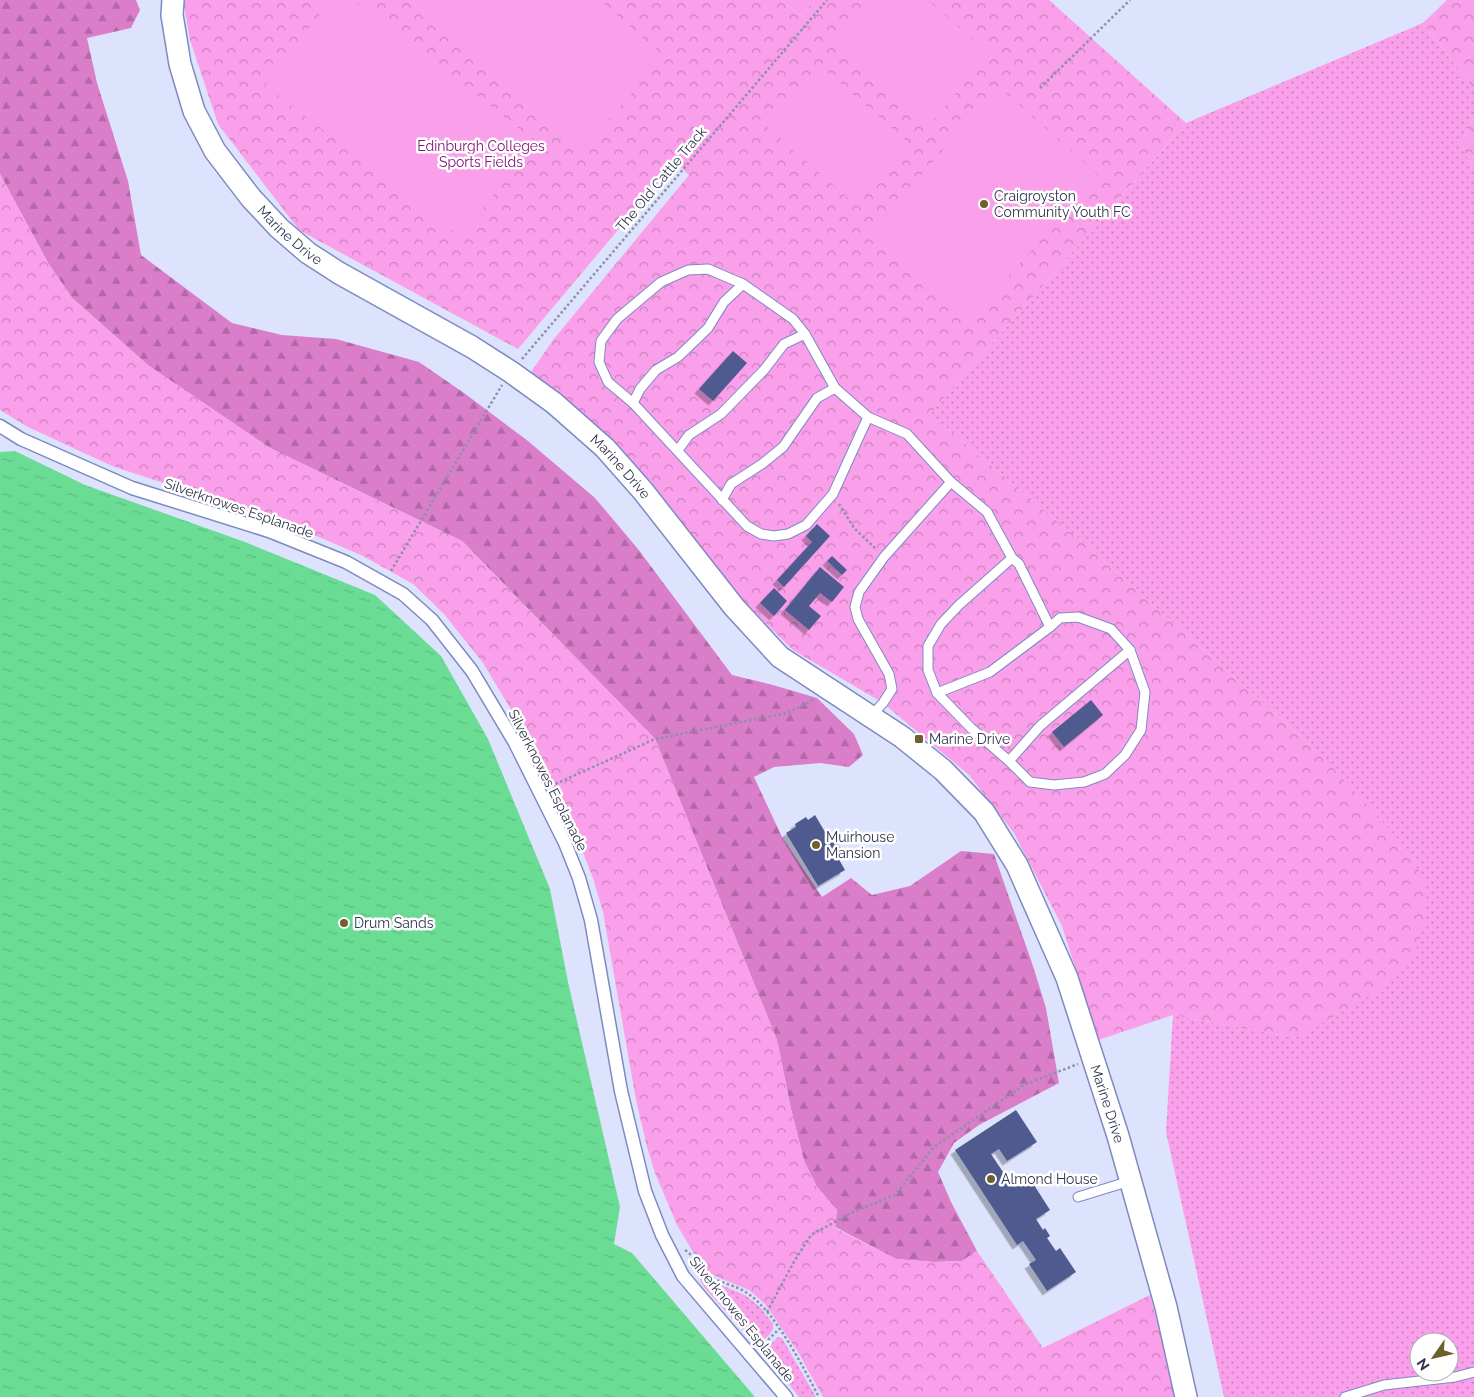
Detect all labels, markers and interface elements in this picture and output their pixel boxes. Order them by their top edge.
street label: The Old Cattle Track [613,123,710,235]
park label: Edinburgh Colleges Sports Fields [417,138,545,170]
place label: Craigroyston Community Youth FC [994,188,1131,220]
marker: Craigroyston Community Youth FC [978,198,990,210]
street label: Marine Drive [254,202,325,268]
street label: Marine Drive [587,431,654,502]
street label: Silverknowes Esplanade [162,475,316,541]
street label: Silverknowes Esplanade [505,706,591,854]
place label: Marine Drive [929,731,1010,747]
marker: Marine Drive [913,733,925,745]
place label: Muirhouse Mansion [826,829,894,861]
marker: Muirhouse Mansion [810,839,822,851]
place label: Drum Sands [354,915,434,931]
marker: Drum Sands [338,917,350,929]
street label: Marine Drive [1088,1063,1128,1145]
place label: Almond House [1001,1171,1098,1187]
marker: Almond House [985,1173,997,1185]
street label: Silverknowes Esplanade [686,1253,798,1385]
north arrow [1409,1332,1459,1382]
text: N [1414,1355,1433,1373]

